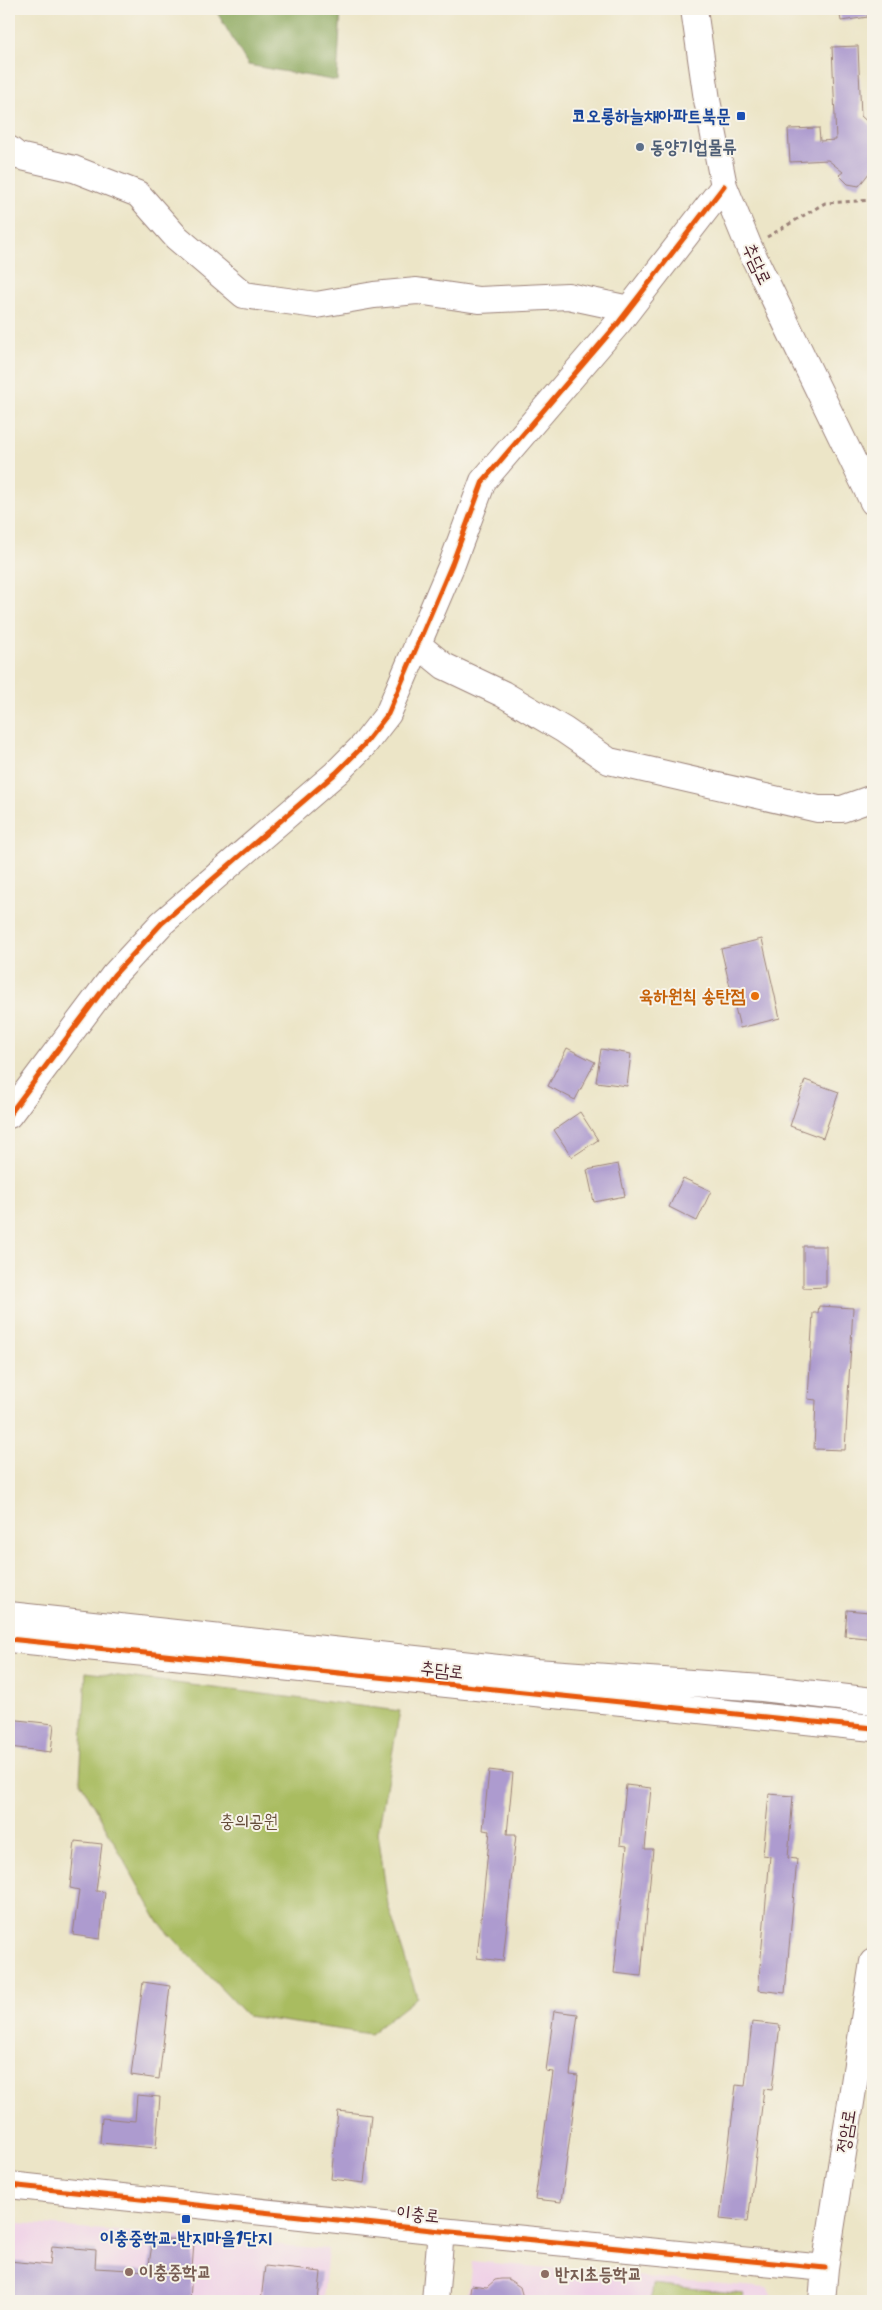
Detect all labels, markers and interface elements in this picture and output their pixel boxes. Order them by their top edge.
place label: 코오롱하늘채아파트북문 [572,100,731,132]
marker: 코오롱하늘채아파트북문 [735,110,747,122]
place label: 동양기업물류 [650,131,737,163]
marker: 동양기업물류 [634,141,646,153]
street label: 추담로 [733,238,781,290]
place label: 육하원칙 송탄점 [639,980,746,1012]
marker: 육하원칙 송탄점 [749,990,761,1002]
street label: 추담로 [419,1652,465,1688]
park label: 충의공원 [220,1805,278,1837]
street label: 정암로 [827,2107,865,2155]
street label: 이충로 [395,2196,441,2232]
marker: 이충중학교.반지마을1단지 [180,2213,192,2225]
place label: 이충중학교.반지마을1단지 [100,2222,272,2254]
place label: 이충중학교 [139,2256,211,2288]
place label: 반지초등학교 [555,2258,642,2290]
marker: 이충중학교 [123,2266,135,2278]
marker: 반지초등학교 [539,2268,551,2280]

